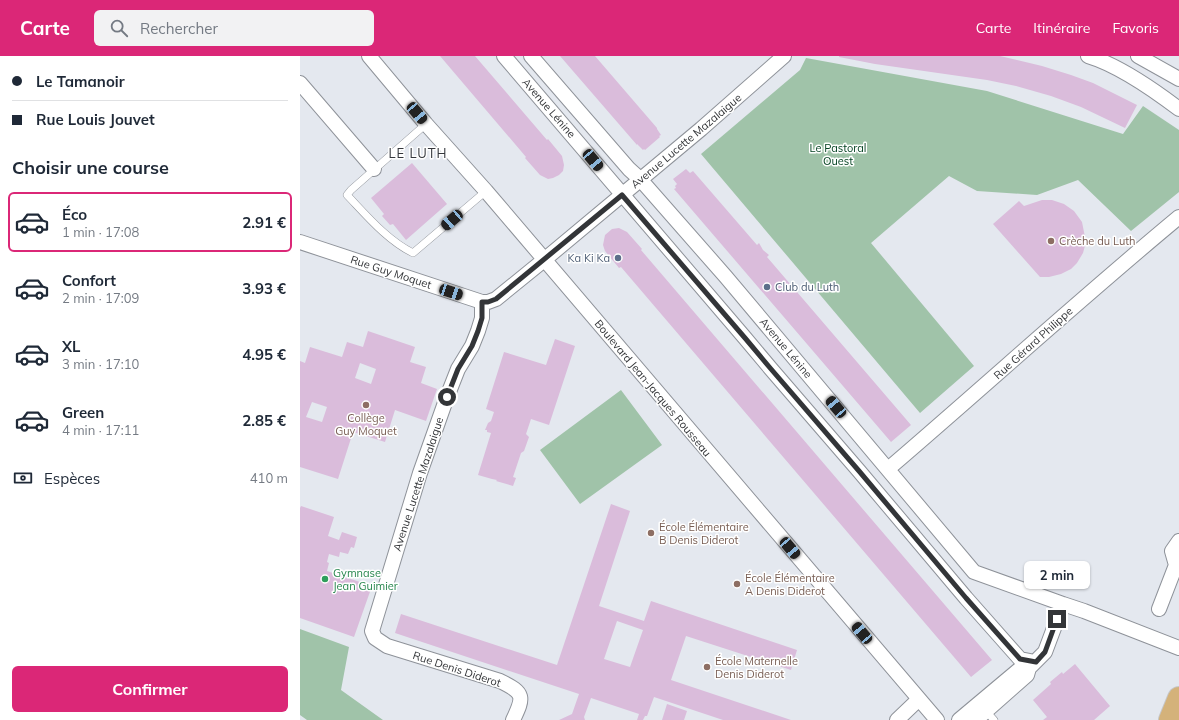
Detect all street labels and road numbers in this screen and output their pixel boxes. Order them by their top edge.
street label: Avenue Lénine [519,75,579,141]
street label: Avenue Lucette Mazalaigue [628,91,744,191]
street label: Rue Guy Moquet [349,252,433,292]
street label: Rue Gérard Philippe [991,304,1075,382]
street label: Avenue Lénine [757,315,815,381]
street label: Boulevard Jean-Jacques Rousseau [592,317,714,459]
street label: Avenue Lucette Mazalaigue [390,415,446,553]
street label: Rue Denis Diderot [411,648,503,690]

